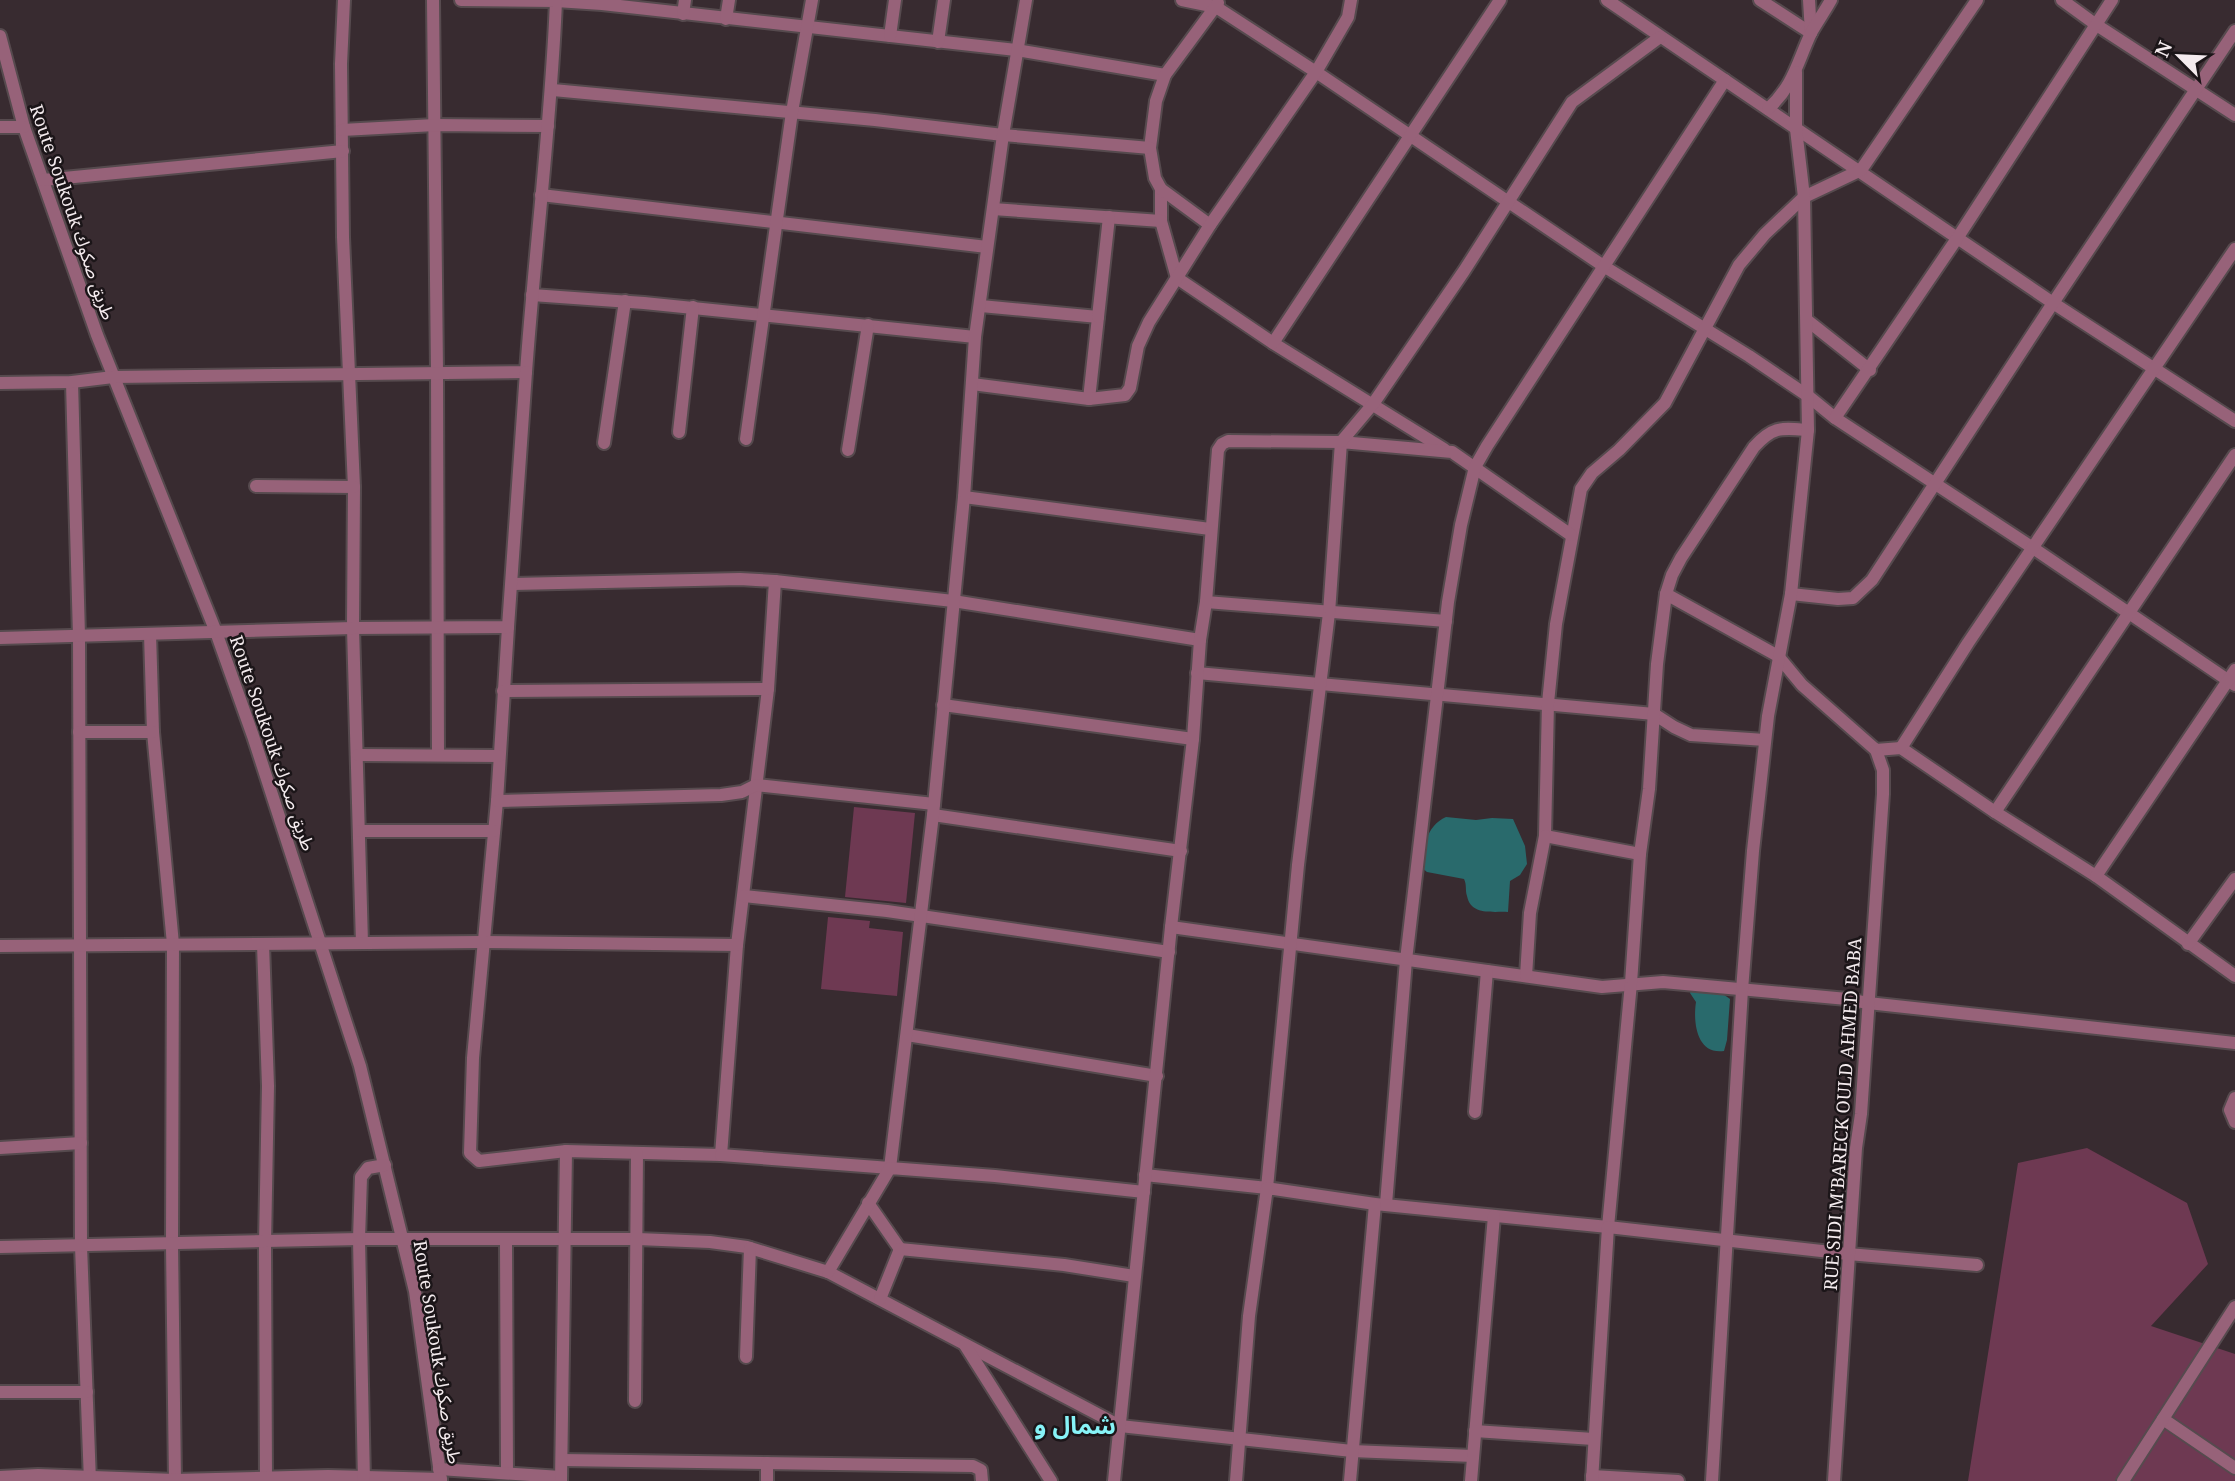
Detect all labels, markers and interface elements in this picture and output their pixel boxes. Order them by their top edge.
north arrow [2144,21,2214,91]
text: N [2149,37,2178,61]
street label: Route Soukouk طريق صكوك [25,101,121,323]
street label: Route Soukouk طريق صكوك [225,632,321,854]
street label: RUE SIDI M'BARECK OULD AHMED BABA [1818,936,1866,1291]
street label: Route Soukouk طريق صكوك [408,1238,468,1466]
district label: شمال و [1034,1408,1116,1441]

